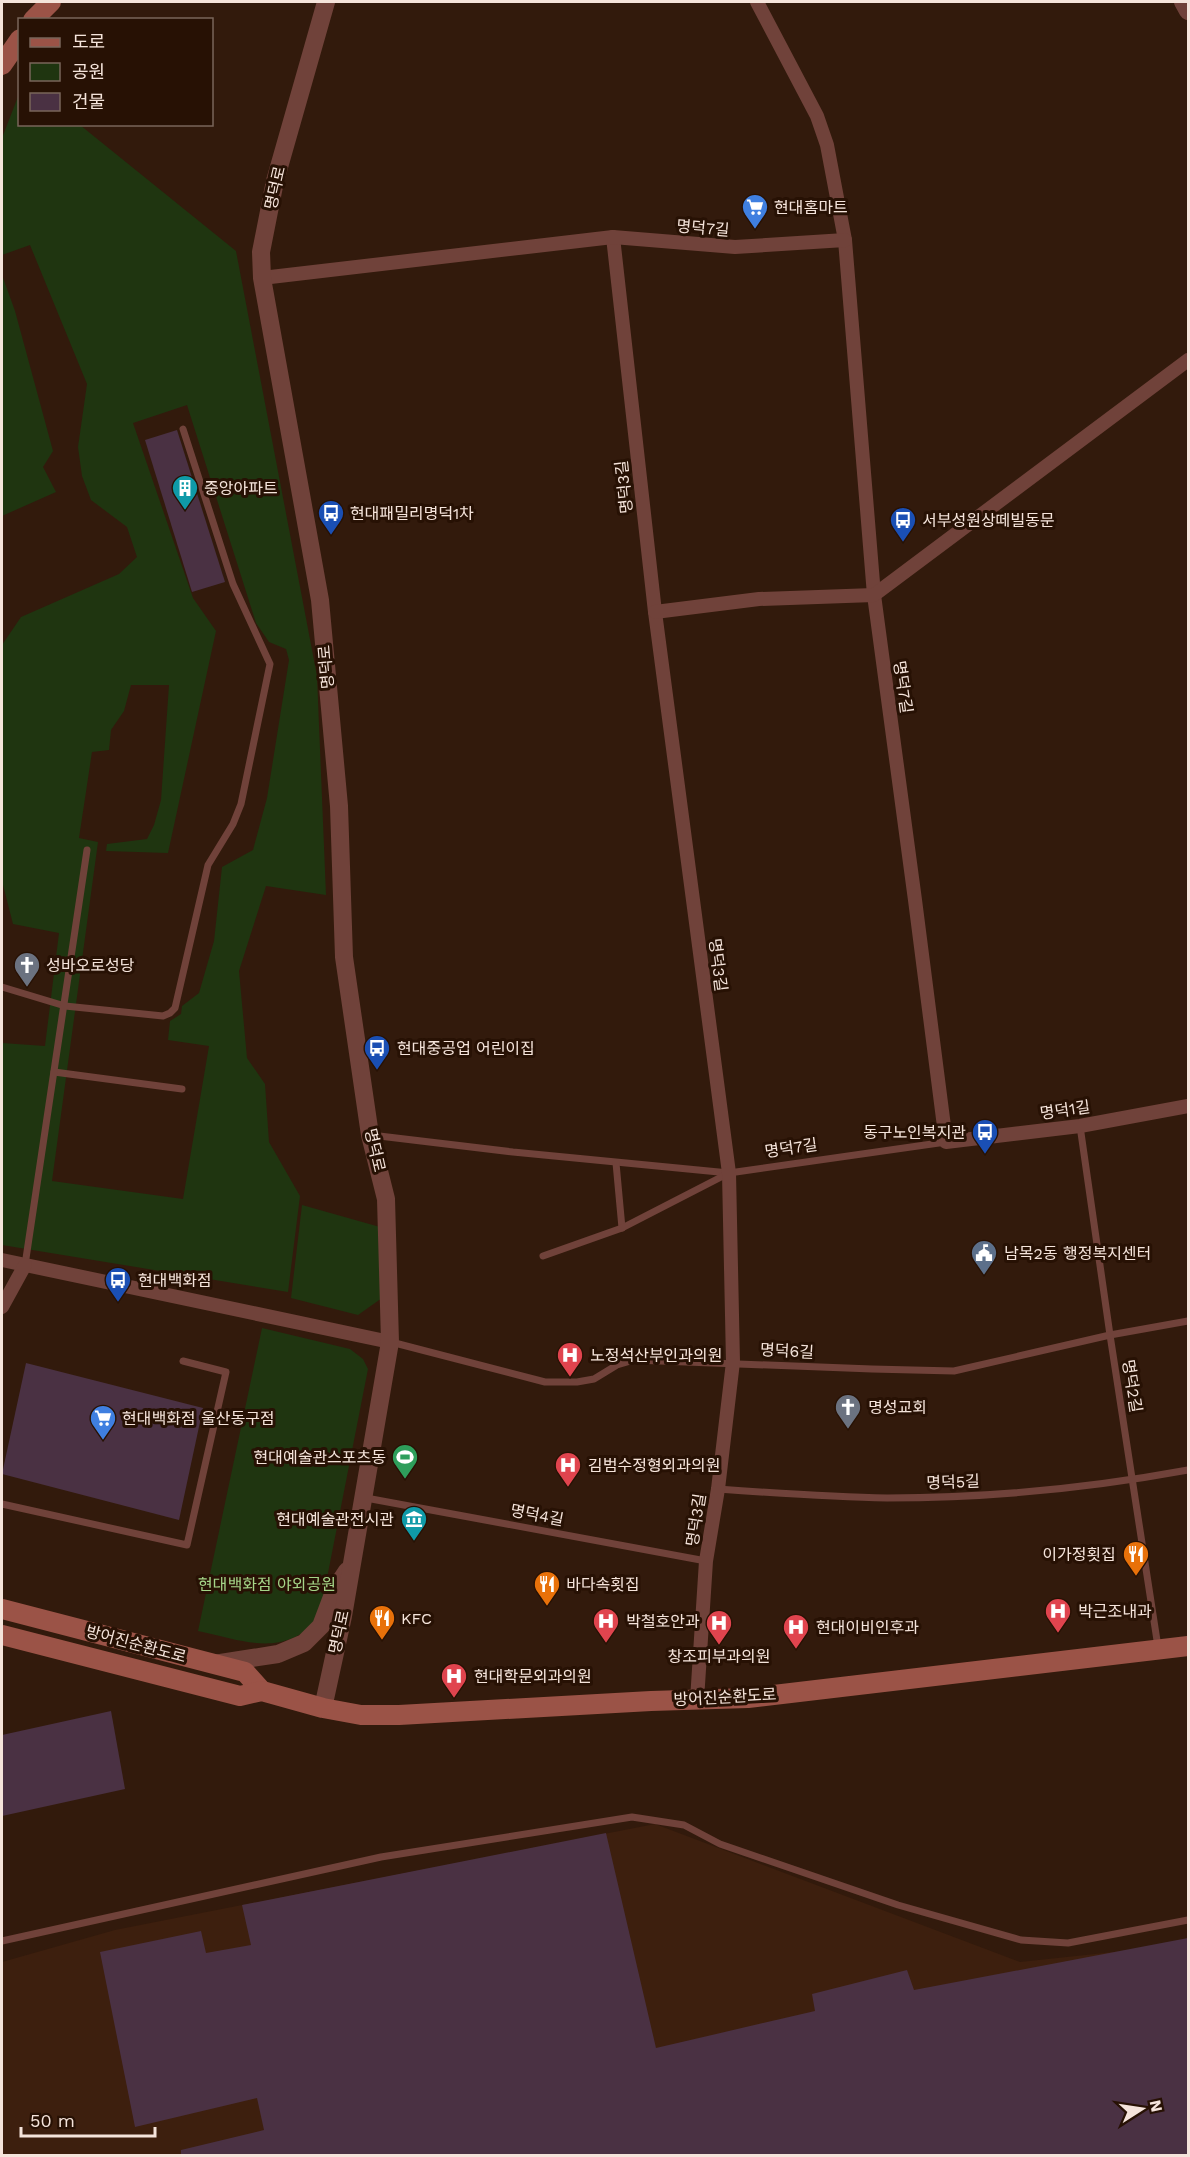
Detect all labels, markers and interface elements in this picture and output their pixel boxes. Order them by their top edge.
legend [18,18,213,126]
text: 도로 [72,31,105,52]
text: 공원 [72,61,105,82]
text: 건물 [72,91,105,112]
street label: 명덕로 [261,164,289,212]
supermarket icon: 현대홈마트 [740,192,770,230]
place label: 현대홈마트 [774,198,848,217]
street label: 명덕7길 [676,216,730,240]
street label: 명덕3길 [612,459,636,515]
building icon: 중앙아파트 [170,473,200,511]
place label: 중앙아파트 [204,479,278,498]
bus stop icon: 현대패밀리명덕1차 [316,498,346,536]
place label: 현대패밀리명덕1차 [350,504,474,523]
bus stop icon: 서부성원상떼빌동문 [888,505,918,543]
place label: 서부성원상떼빌동문 [922,511,1055,530]
street label: 명덕로 [315,644,337,690]
street label: 명덕7길 [890,659,916,715]
street label: 명덕3길 [705,937,731,993]
church icon: 성바오로성당 [12,950,42,988]
place label: 성바오로성당 [46,956,135,975]
bus stop icon: 현대중공업 어린이집 [362,1033,392,1071]
place label: 현대중공업 어린이집 [397,1039,535,1058]
street label: 명덕1길 [1039,1097,1091,1123]
bus stop icon: 동구노인복지관 [970,1117,1000,1155]
place label: 동구노인복지관 [863,1123,966,1142]
street label: 명덕로 [361,1126,389,1174]
street label: 명덕7길 [763,1135,819,1161]
public building icon: 남목2동 행정복지센터 [969,1238,999,1276]
place label: 남목2동 행정복지센터 [1004,1244,1151,1263]
bus stop icon: 현대백화점 [103,1265,133,1303]
place label: 현대백화점 [138,1271,212,1290]
hospital icon: 노정석산부인과의원 [555,1340,585,1378]
street label: 명덕6길 [760,1340,814,1362]
place label: 노정석산부인과의원 [590,1346,722,1365]
street label: 명덕2길 [1118,1358,1146,1414]
church icon: 명성교회 [833,1392,863,1430]
place label: 명성교회 [868,1398,927,1417]
supermarket icon: 현대백화점 울산동구점 [88,1403,118,1441]
place label: 현대백화점 울산동구점 [122,1409,275,1428]
sports icon: 현대예술관스포츠동 [390,1442,420,1480]
place label: 현대예술관스포츠동 [254,1448,386,1467]
hospital icon: 김범수정형외과의원 [553,1450,583,1488]
place label: 김범수정형외과의원 [588,1456,720,1475]
street label: 명덕5길 [926,1472,980,1492]
street label: 명덕3길 [682,1492,710,1548]
street label: 명덕4길 [509,1501,565,1529]
museum icon: 현대예술관전시관 [399,1504,429,1542]
place label: 현대예술관전시관 [276,1510,394,1529]
restaurant icon: 이가정횟집 [1121,1539,1151,1577]
place label: 이가정횟집 [1042,1545,1116,1564]
restaurant icon: 바다속횟집 [532,1569,562,1607]
park label: 현대백화점 야외공원 [198,1575,336,1594]
place label: 바다속횟집 [566,1575,640,1594]
hospital icon: 박근조내과 [1043,1596,1073,1634]
place label: 박근조내과 [1078,1602,1152,1621]
restaurant icon: KFC [367,1603,397,1641]
hospital icon: 박철호안과 [591,1606,621,1644]
street label: 명덕로 [325,1608,353,1656]
hospital icon: 창조피부과의원 [704,1608,734,1646]
place label: KFC [401,1609,432,1628]
place label: 박철호안과 [626,1612,700,1631]
hospital icon: 현대이비인후과 [781,1612,811,1650]
place label: 현대이비인후과 [816,1618,919,1637]
street label: 방어진순환도로 [84,1621,188,1667]
place label: 창조피부과의원 [667,1647,771,1666]
hospital icon: 현대학문외과의원 [439,1661,469,1699]
place label: 현대학문외과의원 [474,1667,592,1686]
street label: 방어진순환도로 [673,1685,777,1709]
north arrow [1112,2079,1172,2139]
text: N [1146,2098,1167,2114]
scale bar [21,2100,154,2138]
text: 50 m [30,2110,75,2131]

